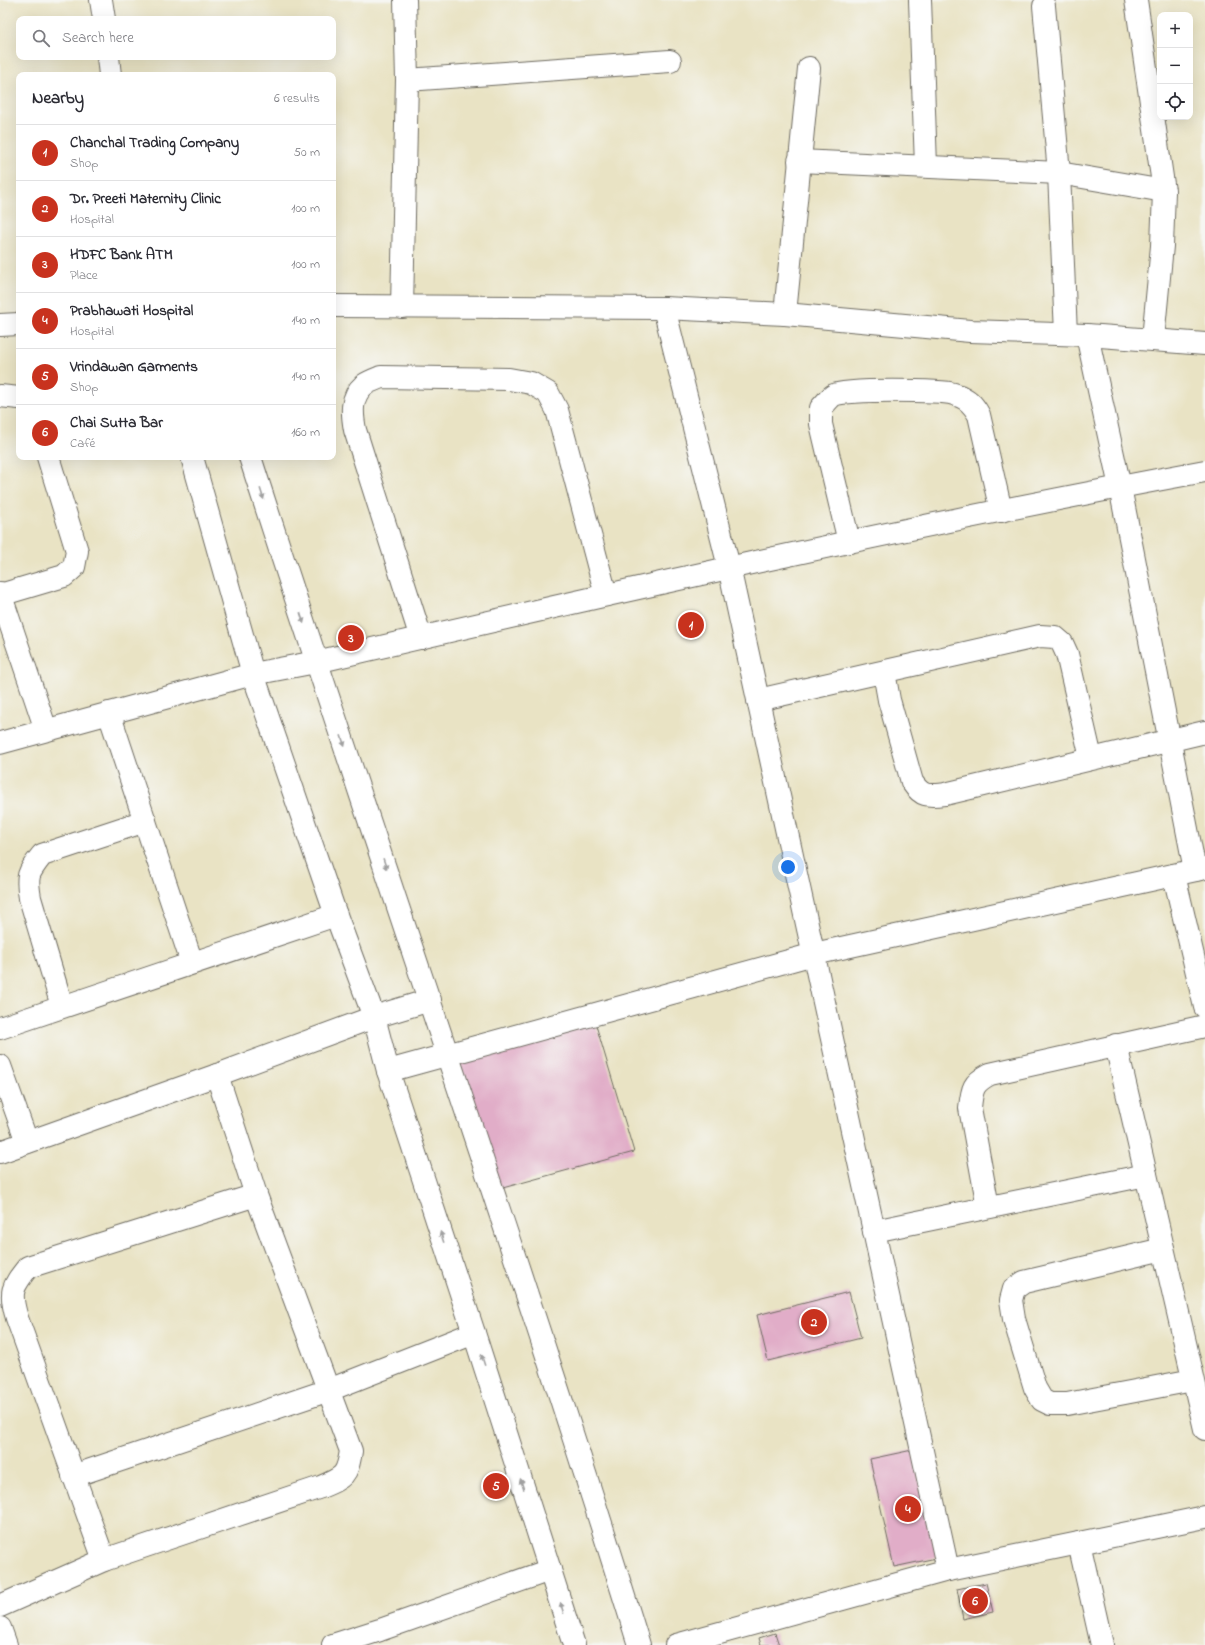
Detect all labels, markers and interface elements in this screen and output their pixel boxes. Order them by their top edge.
map controls [1157,12,1193,120]
button: + [1157,12,1193,48]
search box [16,16,336,60]
icon: search [30,27,52,49]
text: Search here [62,27,134,49]
button: − [1157,48,1193,84]
button: locate [1157,84,1193,120]
text: Nearby [32,86,84,111]
text: 6 results [274,89,320,108]
text: Chanchal Trading Company [70,132,239,154]
text: 1 [43,143,47,162]
text: 50 m [294,143,320,162]
text: Shop [70,154,98,173]
text: Dr. Preeti Maternity Clinic [70,188,221,210]
text: 2 [42,199,48,218]
text: 100 m [291,199,320,218]
text: Hospital [70,210,114,229]
text: HDFC Bank ATM [70,244,173,266]
text: 3 [42,255,48,274]
text: 100 m [291,255,320,274]
text: Place [70,266,98,285]
text: Prabhawati Hospital [70,300,193,322]
text: 4 [42,311,48,330]
text: 140 m [292,311,320,330]
text: Hospital [70,322,114,341]
text: Vrindawan Garments [70,356,198,378]
text: 5 [41,367,49,386]
text: 140 m [292,367,320,386]
text: Shop [70,378,98,397]
text: Chai Sutta Bar [70,412,163,434]
text: 6 [42,423,48,442]
text: 160 m [291,423,320,442]
text: Café [70,434,95,453]
one-way arrow [259,488,265,500]
pin: 1 [678,610,704,640]
one-way arrow [299,612,305,624]
pin: 3 [338,623,364,653]
one-way arrow [340,736,346,748]
your location [778,857,798,877]
one-way arrow [382,859,388,871]
one-way arrow [439,1230,445,1242]
pin: 2 [801,1307,827,1337]
one-way arrow [480,1354,486,1366]
pin: 5 [483,1471,509,1501]
one-way arrow [519,1478,525,1490]
pin: 4 [895,1494,921,1524]
pin: 6 [962,1586,988,1616]
one-way arrow [559,1601,565,1613]

